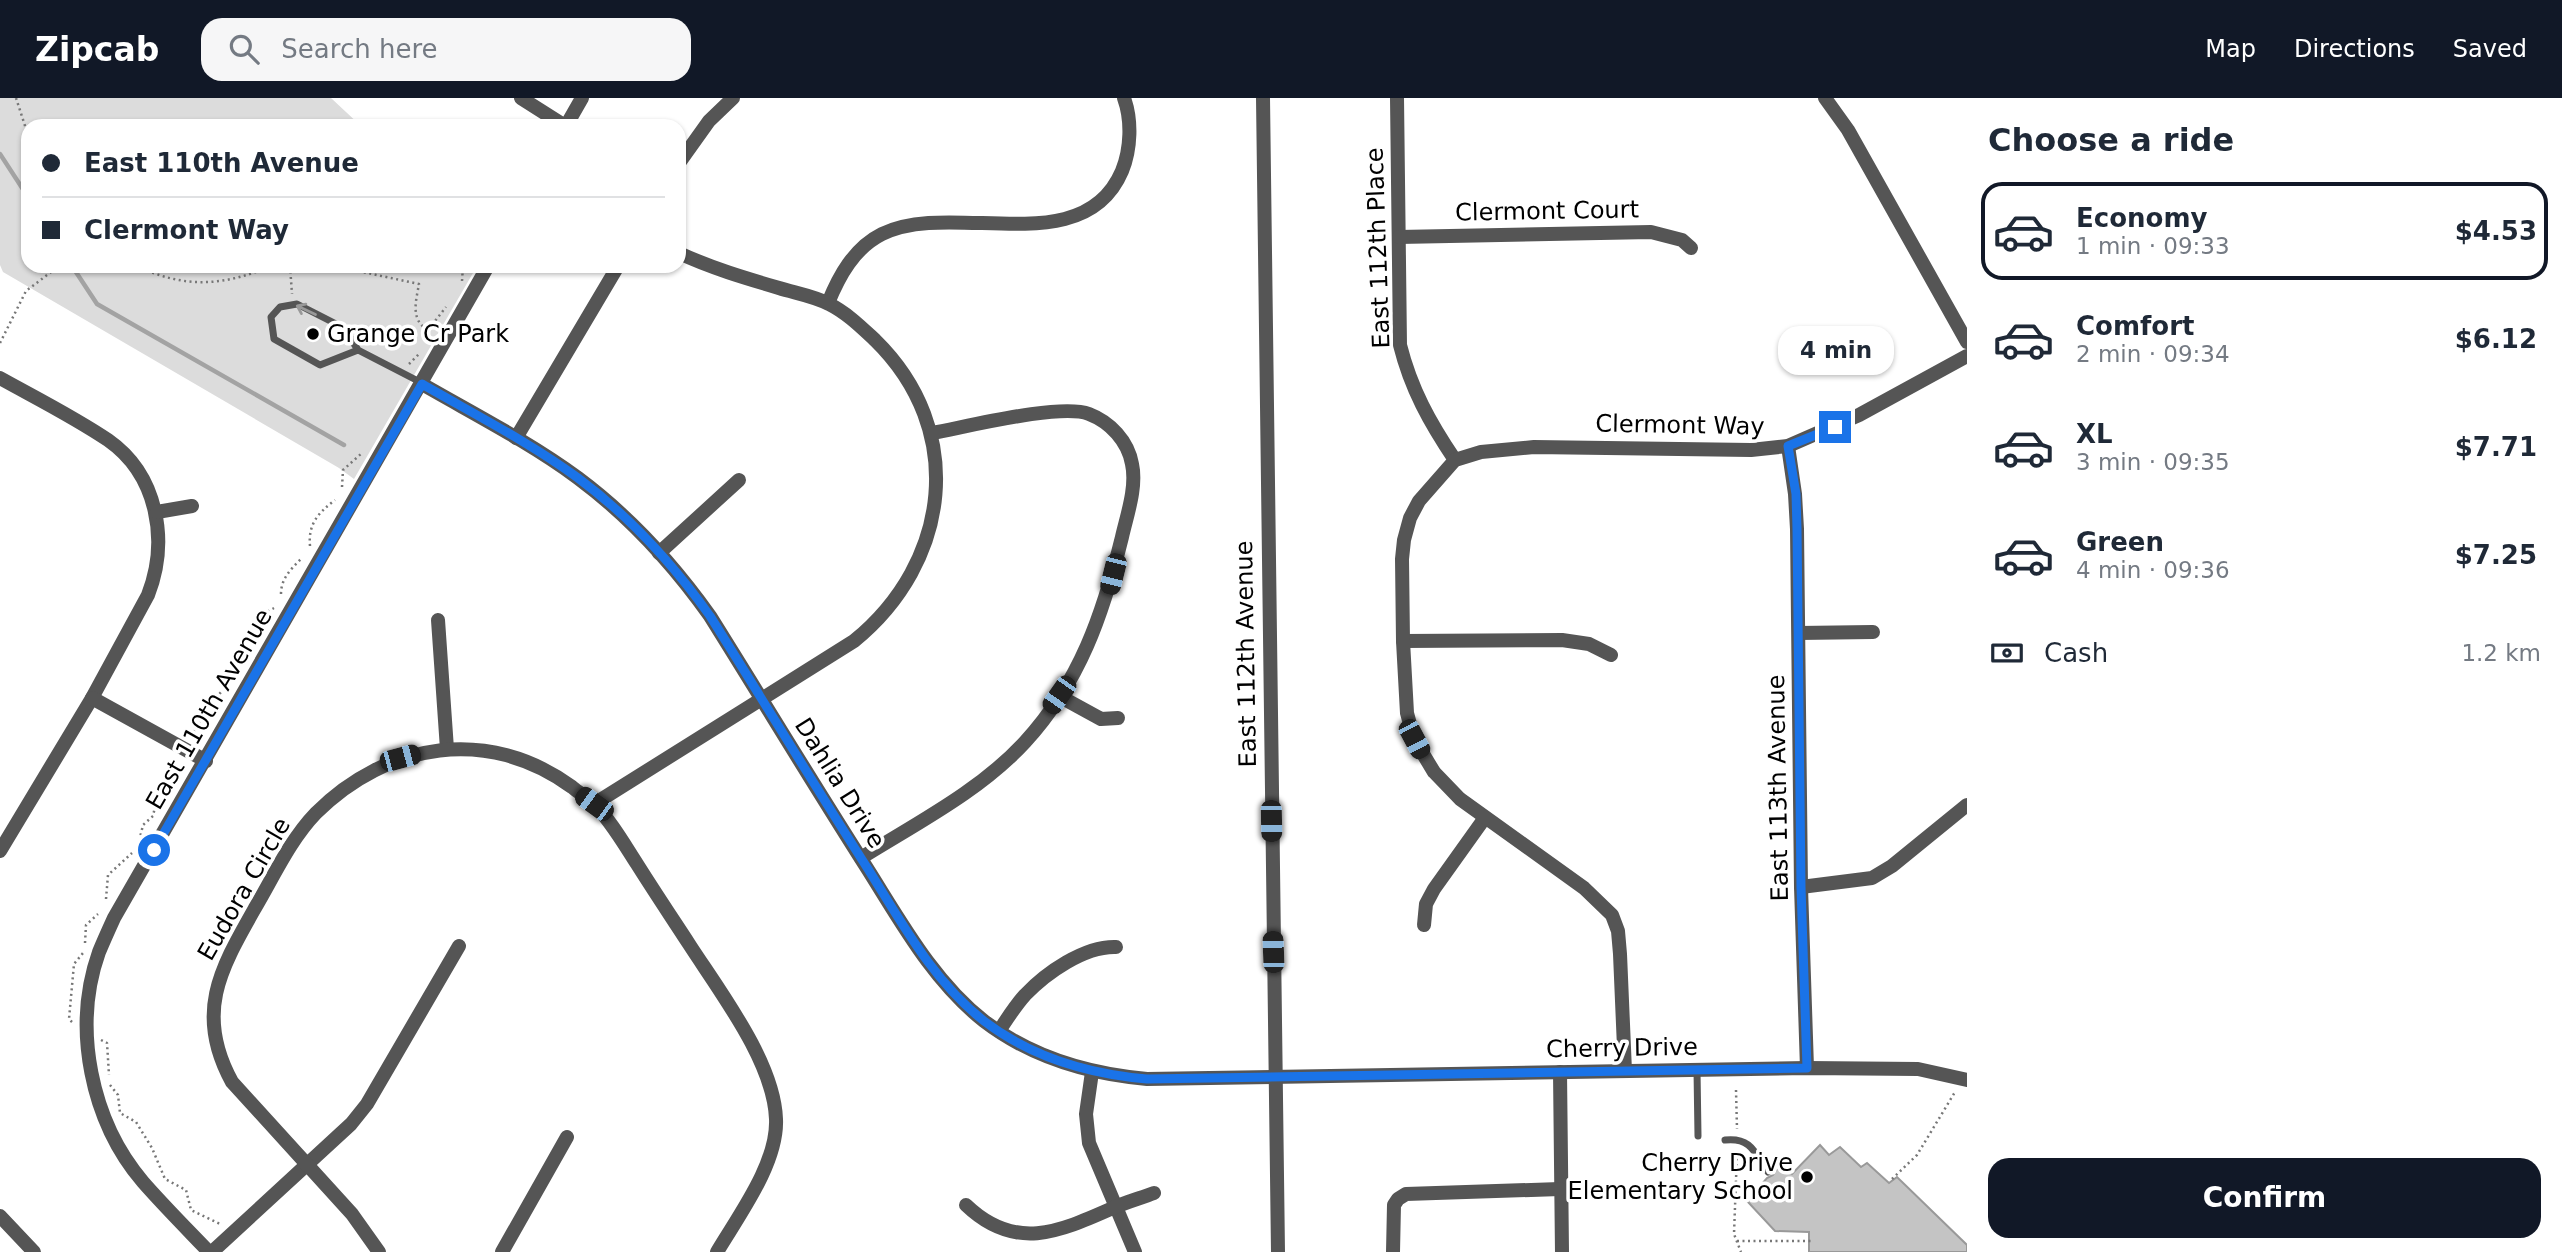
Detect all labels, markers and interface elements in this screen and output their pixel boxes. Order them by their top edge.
search box [201,18,691,81]
text: Zipcab [35,30,159,69]
icon: search [225,30,263,68]
text: Search here [281,34,438,64]
text: Map [2205,35,2256,63]
text: Directions [2294,35,2415,63]
text: Saved [2453,35,2527,63]
text: Choose a ride [1988,121,2234,159]
street label: East 112th Place [1360,147,1396,349]
text: East 110th Avenue [84,148,359,178]
street label: Clermont Court [1455,195,1639,227]
icon: car [1992,200,2055,263]
text: Economy [2076,203,2207,233]
text: Clermont Way [84,215,289,245]
text: $4.53 [2455,216,2537,246]
text: 1 min · 09:33 [2076,233,2230,259]
one-way arrow [296,302,317,316]
icon: car [1992,308,2055,371]
text: Comfort [2076,311,2194,341]
place label: Grange Cr Park [327,320,509,348]
text: $6.12 [2455,324,2537,354]
marker: Grange Cr Park [305,326,321,342]
callout: 4 min [1777,326,1893,374]
text: 4 min [1800,337,1872,363]
text: 2 min · 09:34 [2076,341,2230,367]
street label: Clermont Way [1595,410,1765,440]
route end [1819,411,1851,443]
icon: car [1992,416,2055,479]
text: XL [2076,419,2113,449]
text: $7.71 [2455,432,2537,462]
text: 3 min · 09:35 [2076,449,2230,475]
icon: car [1992,524,2055,587]
text: Green [2076,527,2164,557]
street label: East 112th Avenue [1230,540,1262,768]
text: $7.25 [2455,540,2537,570]
car [1098,551,1129,597]
text: 4 min · 09:36 [2076,557,2230,583]
street label: East 110th Avenue [140,604,278,814]
icon: cash [1988,634,2026,672]
text: Cash [2044,638,2108,668]
text: 1.2 km [2461,640,2541,666]
car [1039,672,1080,718]
street label: East 113th Avenue [1762,674,1794,902]
street label: Dahlia Drive [789,713,891,853]
car [1395,716,1434,762]
car [377,742,424,774]
car [571,783,618,825]
car [1261,800,1282,842]
street label: Eudora Circle [192,813,296,965]
route start [138,834,170,866]
car [1262,931,1285,973]
street label: Cherry Drive [1546,1033,1698,1063]
place label: Cherry Drive Elementary School [1568,1149,1793,1205]
button: Confirm [1988,1158,2541,1238]
marker: Cherry Drive Elementary School [1799,1169,1815,1185]

